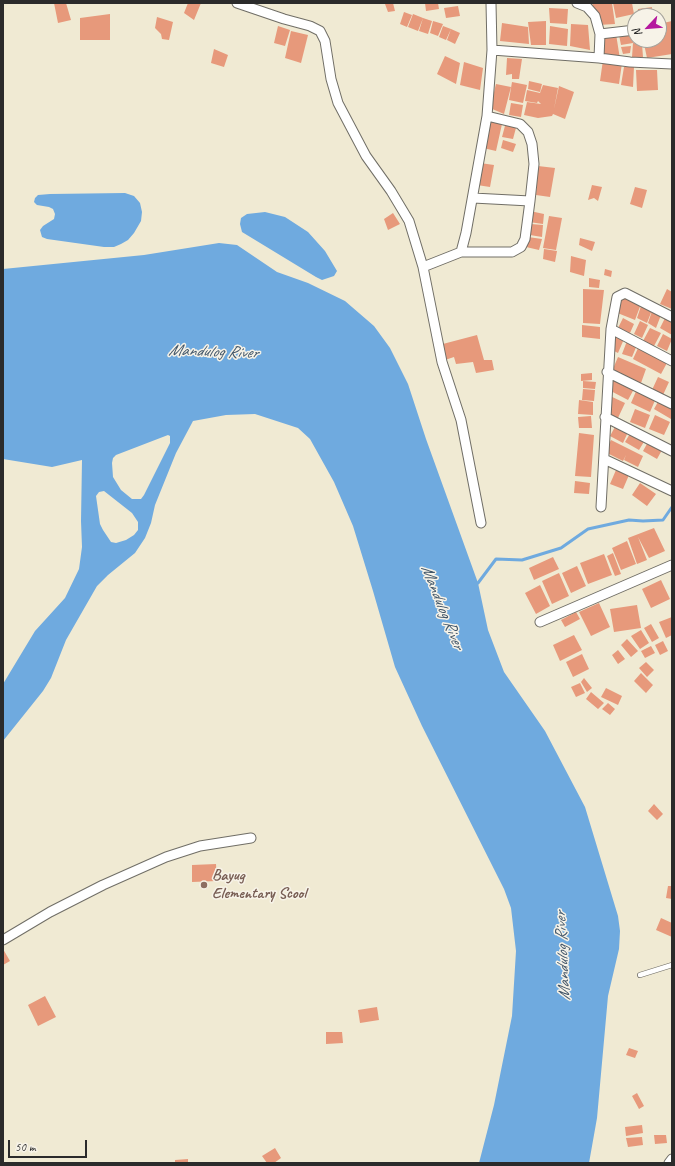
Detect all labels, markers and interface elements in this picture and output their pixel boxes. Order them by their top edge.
north arrow [627,8,667,48]
text: N [629,27,645,39]
water label: Mandulog River [168,340,258,364]
water label: Mandulog River [416,562,468,652]
place label: Bayug Elementary Scool [212,866,306,904]
marker: Bayug Elementary Scool [199,880,209,890]
water label: Mandulog River [550,911,576,1001]
scale bar [10,1132,89,1158]
text: 50 m [15,1139,35,1155]

